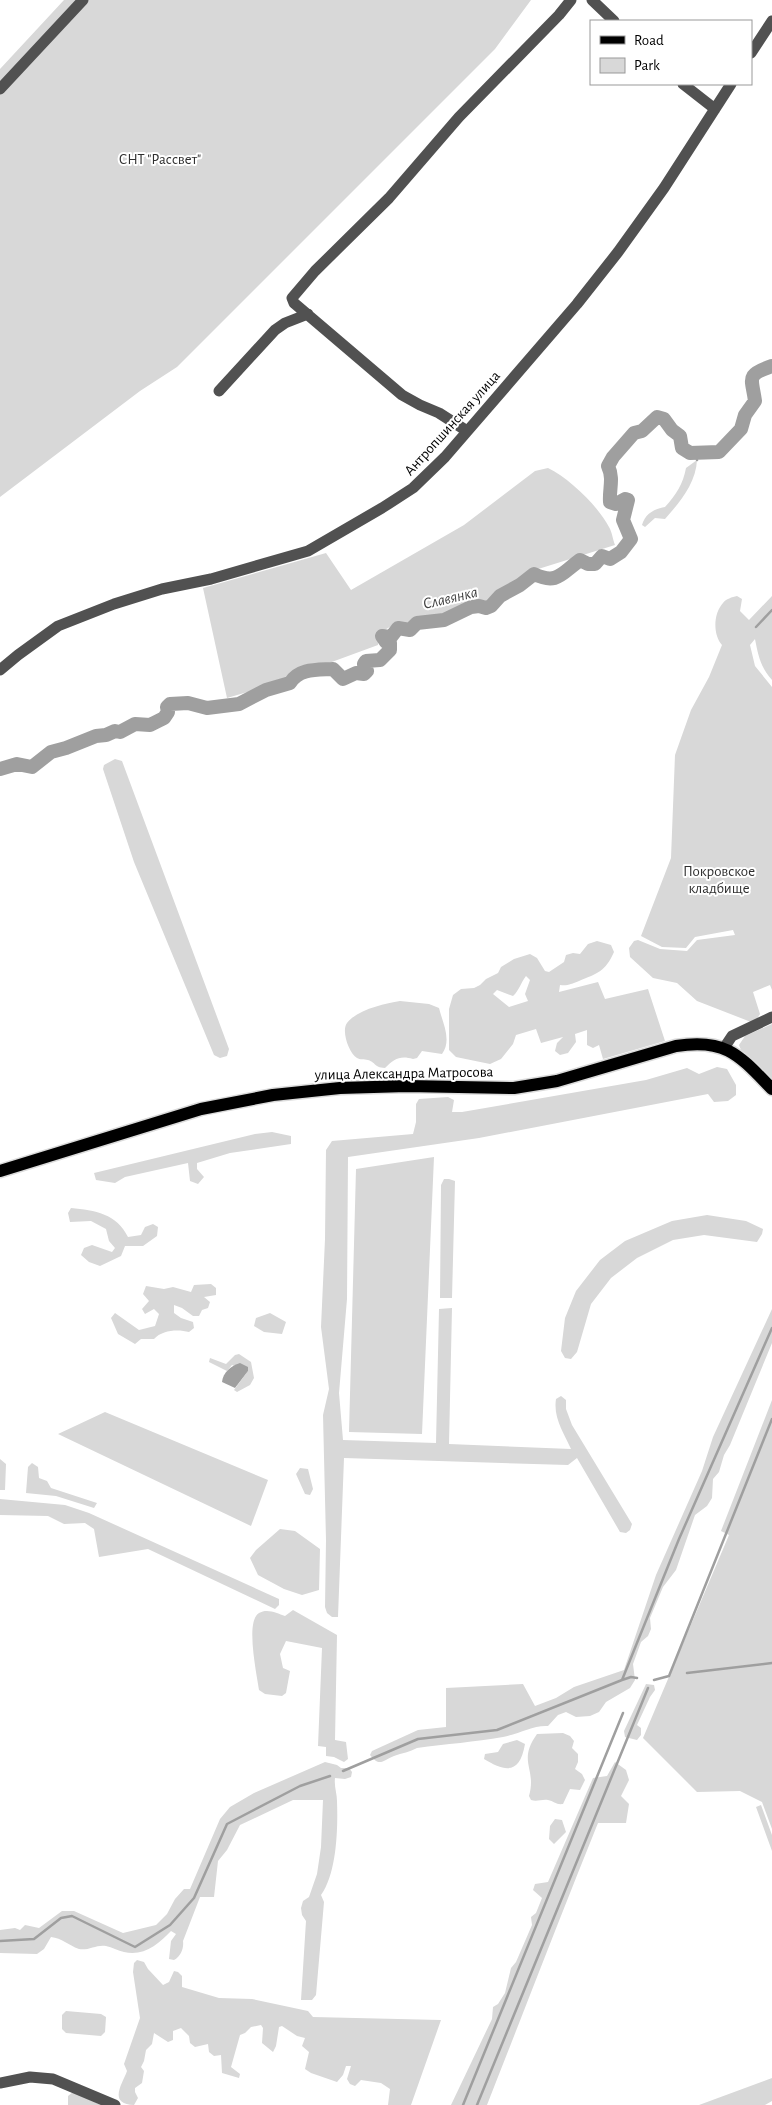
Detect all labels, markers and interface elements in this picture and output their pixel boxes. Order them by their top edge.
legend [590,20,752,85]
text: Road [634,33,664,48]
text: Park [634,58,660,73]
park label: СНТ "Рассвет" [119,152,201,167]
street label: Антропшинская улица [402,368,503,479]
water label: Славянка [421,584,479,612]
park label: Покровское кладбище [683,864,755,896]
street label: улица Александра Матросова [313,1064,494,1083]

